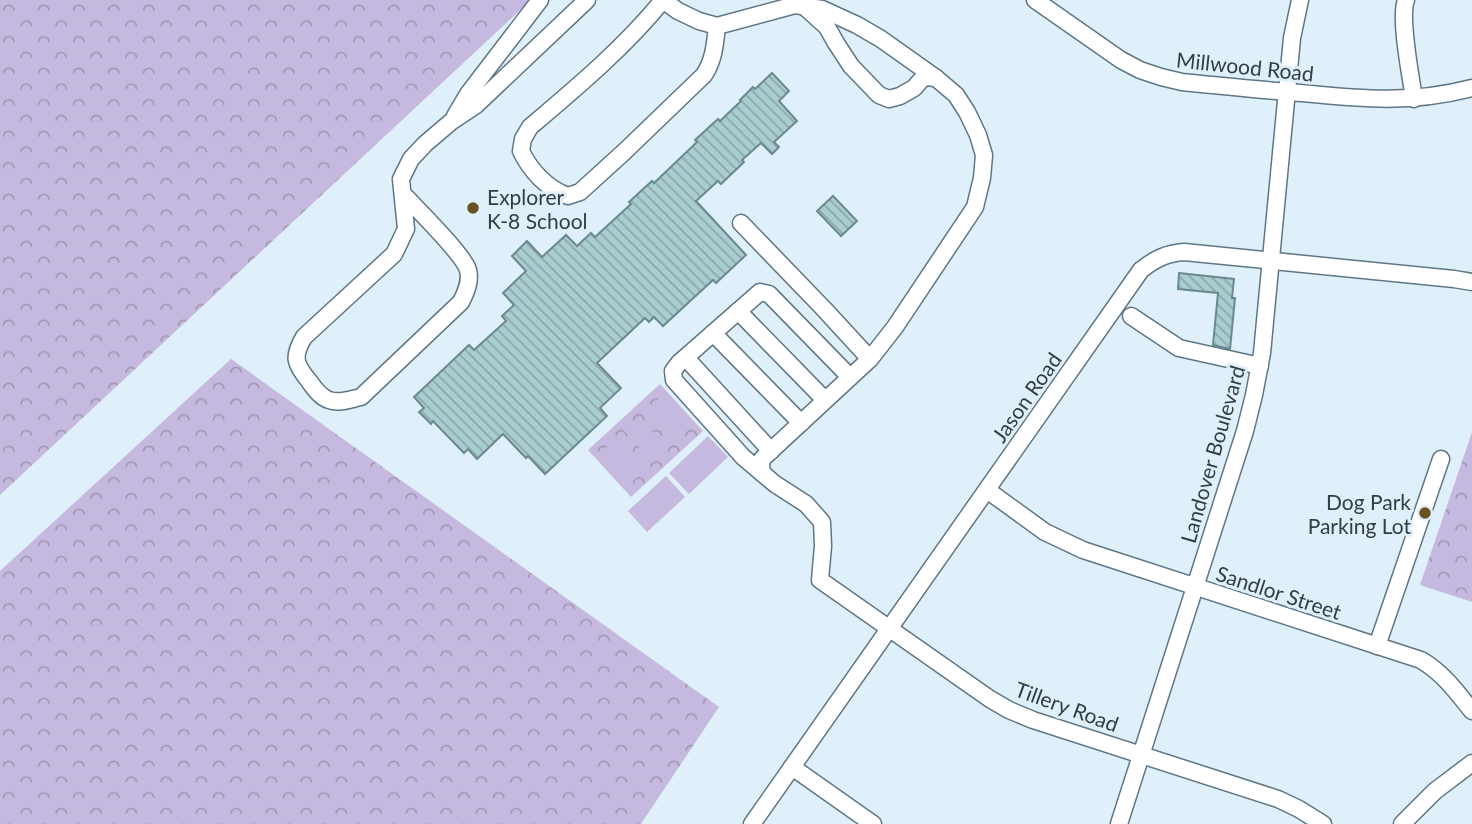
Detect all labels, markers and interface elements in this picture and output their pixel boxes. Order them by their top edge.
street label: Millwood Road [1175,46,1315,86]
place label: Explorer K-8 School [487,184,588,233]
marker: Explorer K-8 School [465,200,481,216]
street label: Jason Road [986,347,1066,447]
street label: Landover Boulevard [1175,362,1249,546]
place label: Dog Park Parking Lot [1308,489,1411,538]
marker: Dog Park Parking Lot [1417,505,1433,521]
street label: Sandlor Street [1213,560,1345,624]
street label: Tillery Road [1012,676,1122,736]

